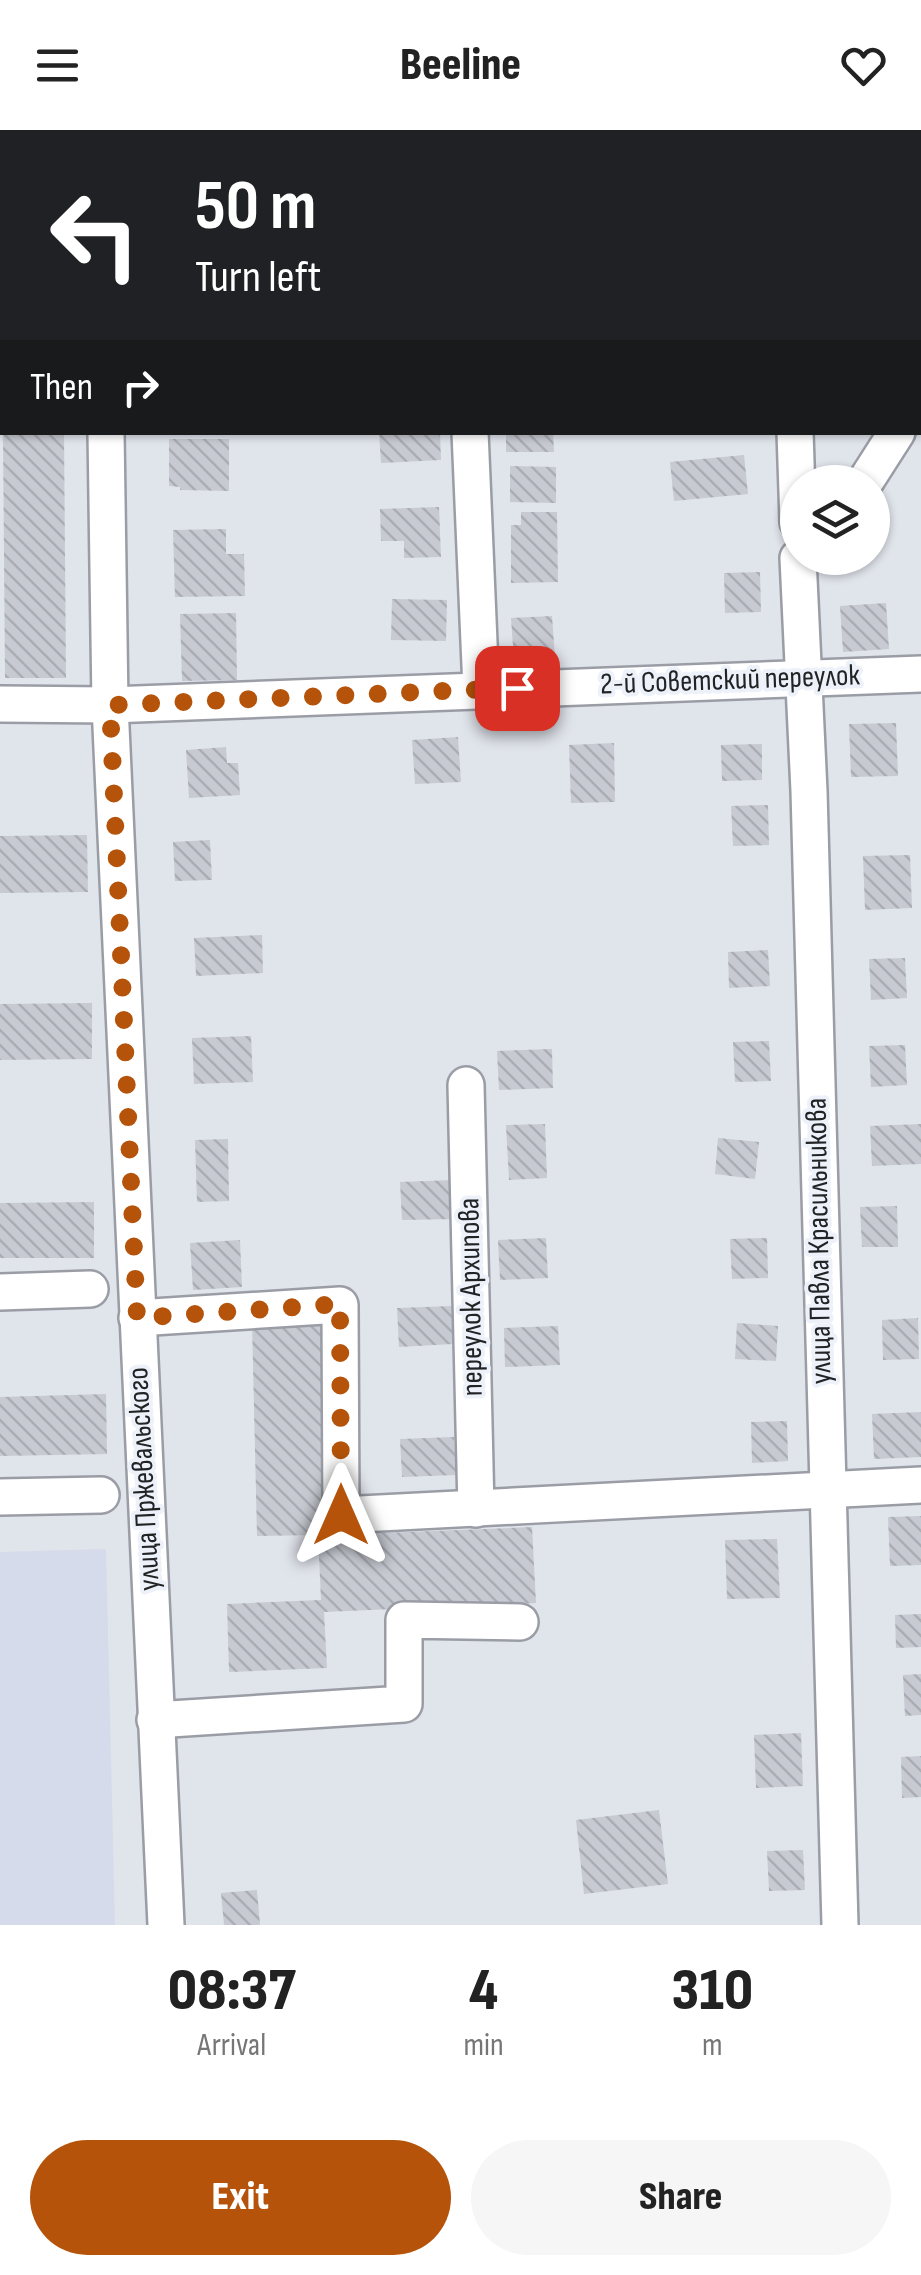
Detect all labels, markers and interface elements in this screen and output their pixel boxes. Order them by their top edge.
icon: menu [30,38,85,93]
text: Beeline [400,38,521,93]
icon: heart [836,38,891,93]
text: 50 m [195,165,316,249]
icon: left [30,170,160,300]
text: Turn left [195,250,321,305]
icon: right [113,360,168,415]
text: Then [30,365,93,410]
map controls [780,465,890,575]
button: layers [780,465,890,575]
pin [475,646,560,731]
street label: 2-й Советский переулок [600,657,861,703]
icon: arrive [490,661,545,716]
street label: улица Павла Красильникова [799,1098,839,1384]
street label: переулок Архипова [451,1197,491,1397]
street label: улица Пржевальского [120,1366,168,1592]
position arrow [289,1463,393,1567]
text: 08:37 [168,1955,296,2027]
text: 4 [469,1955,498,2027]
text: 310 [672,1955,753,2027]
text: Arrival [197,2026,266,2065]
text: min [463,2026,504,2065]
text: m [702,2026,723,2065]
button: Exit [30,2140,451,2255]
button: Share [471,2140,891,2255]

